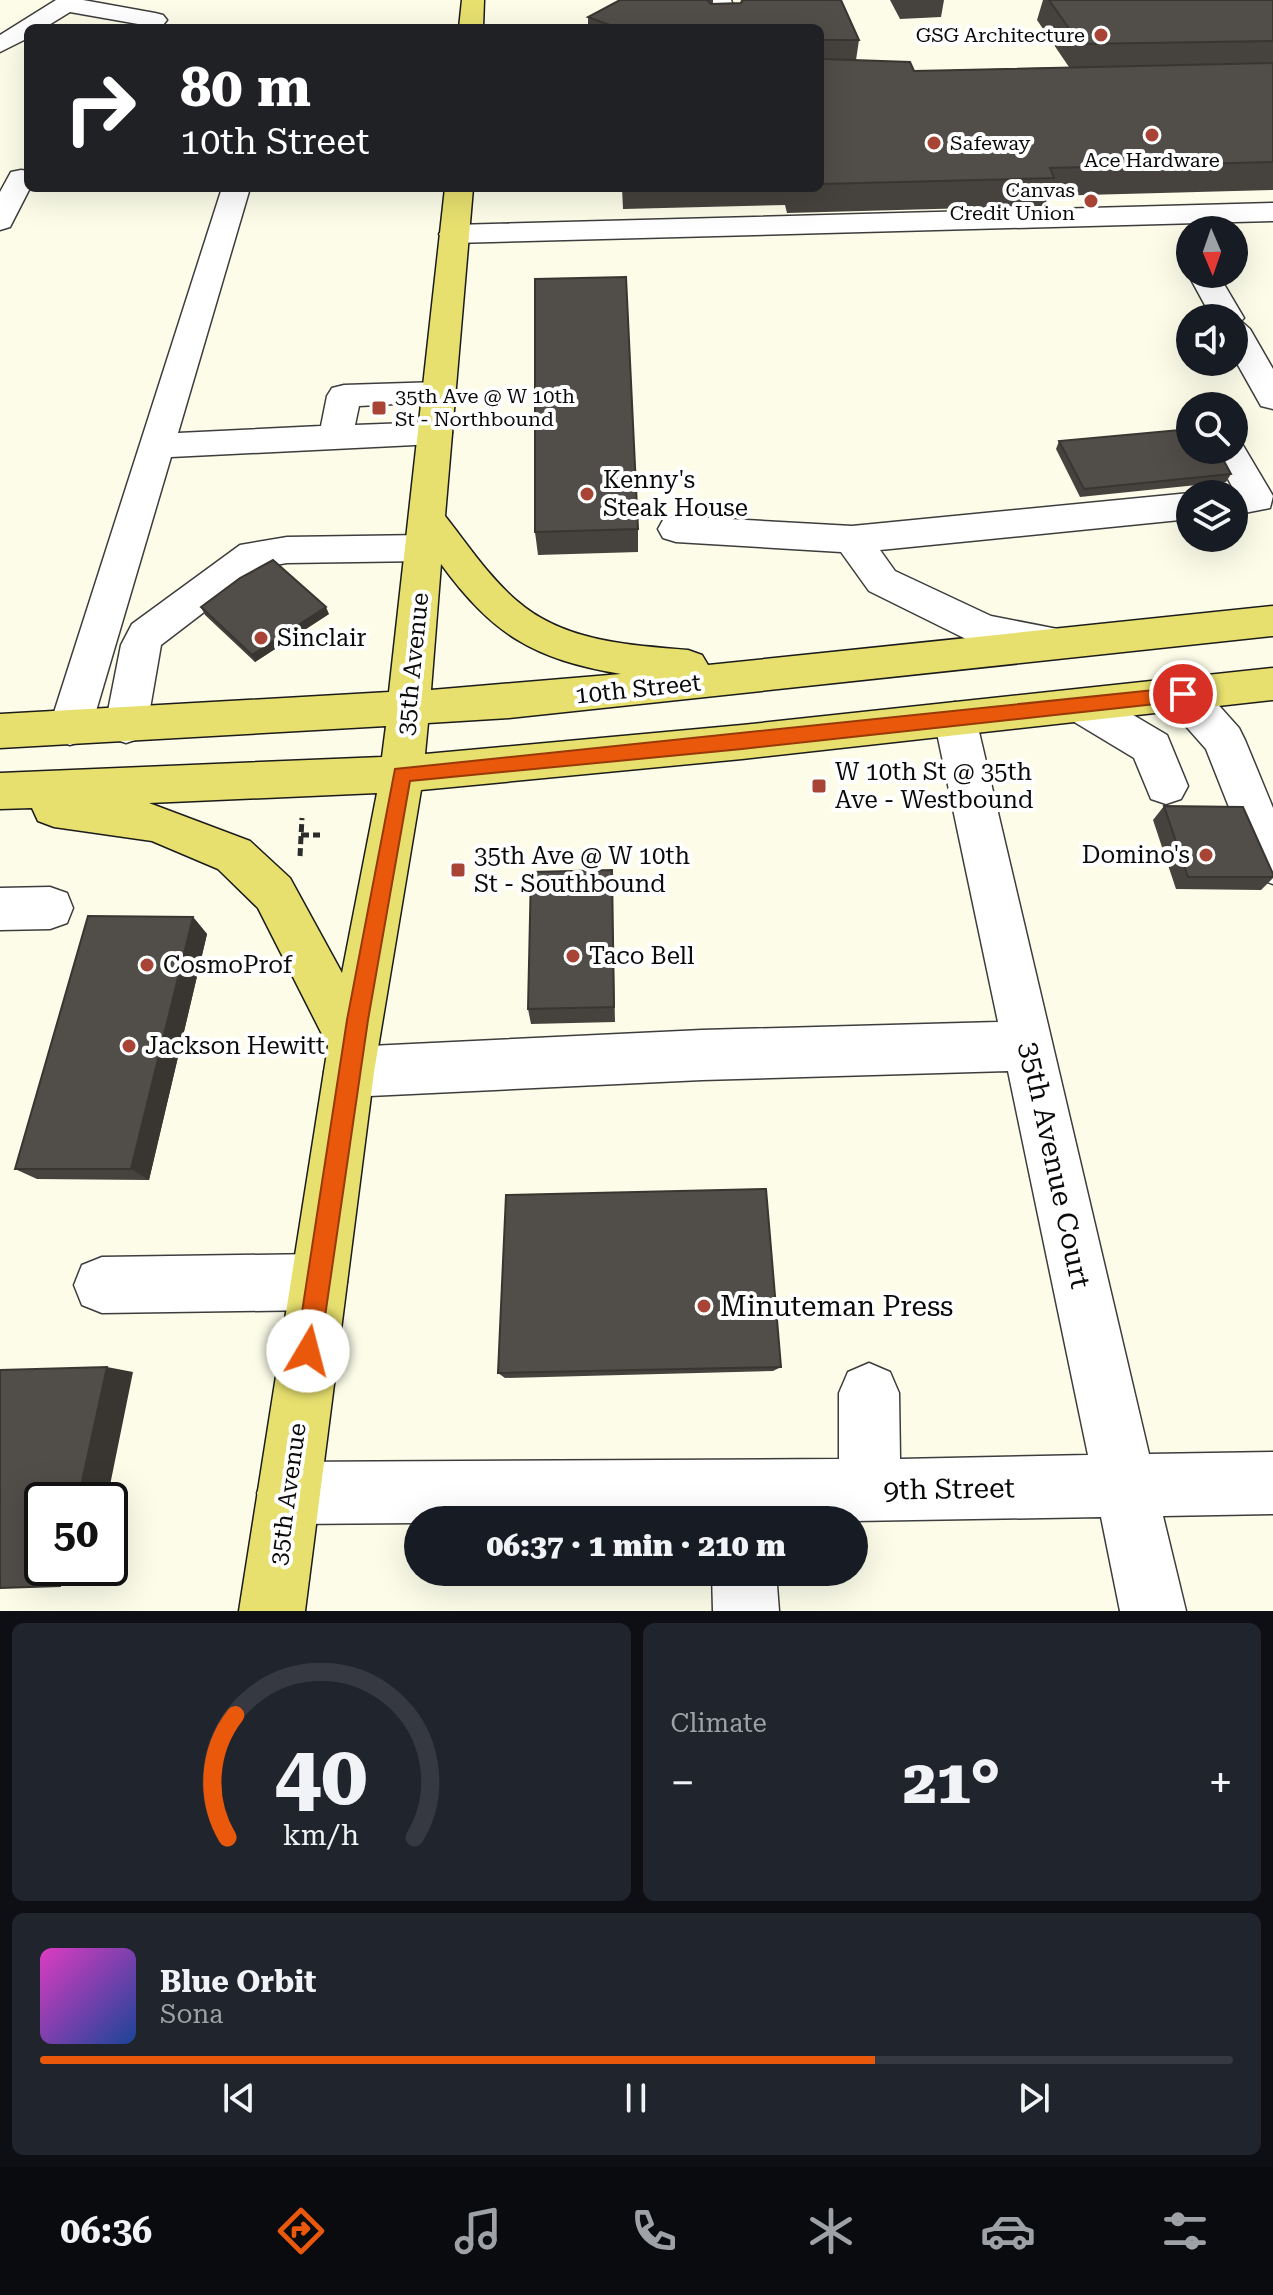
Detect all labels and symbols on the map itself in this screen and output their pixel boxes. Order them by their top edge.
place label: GSG Architecture [916,23,1085,47]
marker: GSG Architecture [1092,26,1110,44]
marker: Ace Hardware [1143,126,1161,144]
place label: Safeway [950,131,1030,155]
marker: Safeway [925,134,943,152]
place label: Ace Hardware [1084,148,1220,172]
place label: Canvas Credit Union [950,178,1075,225]
marker: Canvas Credit Union [1082,192,1100,210]
north arrow [1176,216,1248,288]
place label: 35th Ave @ W 10th St - Northbound [395,384,575,431]
marker: 35th Ave @ W 10th St - Northbound [370,399,388,417]
place label: Kenny's Steak House [603,466,748,522]
marker: Kenny's Steak House [578,485,596,503]
street label: 35th Avenue [392,591,434,737]
place label: Sinclair [277,624,367,652]
marker: Sinclair [252,629,270,647]
pin [1149,660,1217,728]
street label: 10th Street [574,668,702,710]
place label: W 10th St @ 35th Ave - Westbound [835,758,1033,814]
marker: W 10th St @ 35th Ave - Westbound [810,777,828,795]
place label: Domino's [1082,841,1190,869]
place label: 35th Ave @ W 10th St - Southbound [474,842,690,898]
marker: Domino's [1197,846,1215,864]
marker: 35th Ave @ W 10th St - Southbound [449,861,467,879]
place label: Taco Bell [589,942,694,970]
marker: Taco Bell [564,947,582,965]
place label: CosmoProf [163,951,293,979]
marker: CosmoProf [138,956,156,974]
place label: Jackson Hewitt [145,1032,325,1060]
marker: Jackson Hewitt [120,1037,138,1055]
street label: 35th Avenue Court [1013,1038,1097,1292]
place label: Minuteman Press [720,1290,953,1323]
marker: Minuteman Press [695,1297,713,1315]
position arrow [266,1309,350,1393]
street label: 35th Avenue [264,1421,312,1567]
street label: 9th Street [883,1471,1015,1507]
speed limit sign: 50 [24,1482,128,1586]

